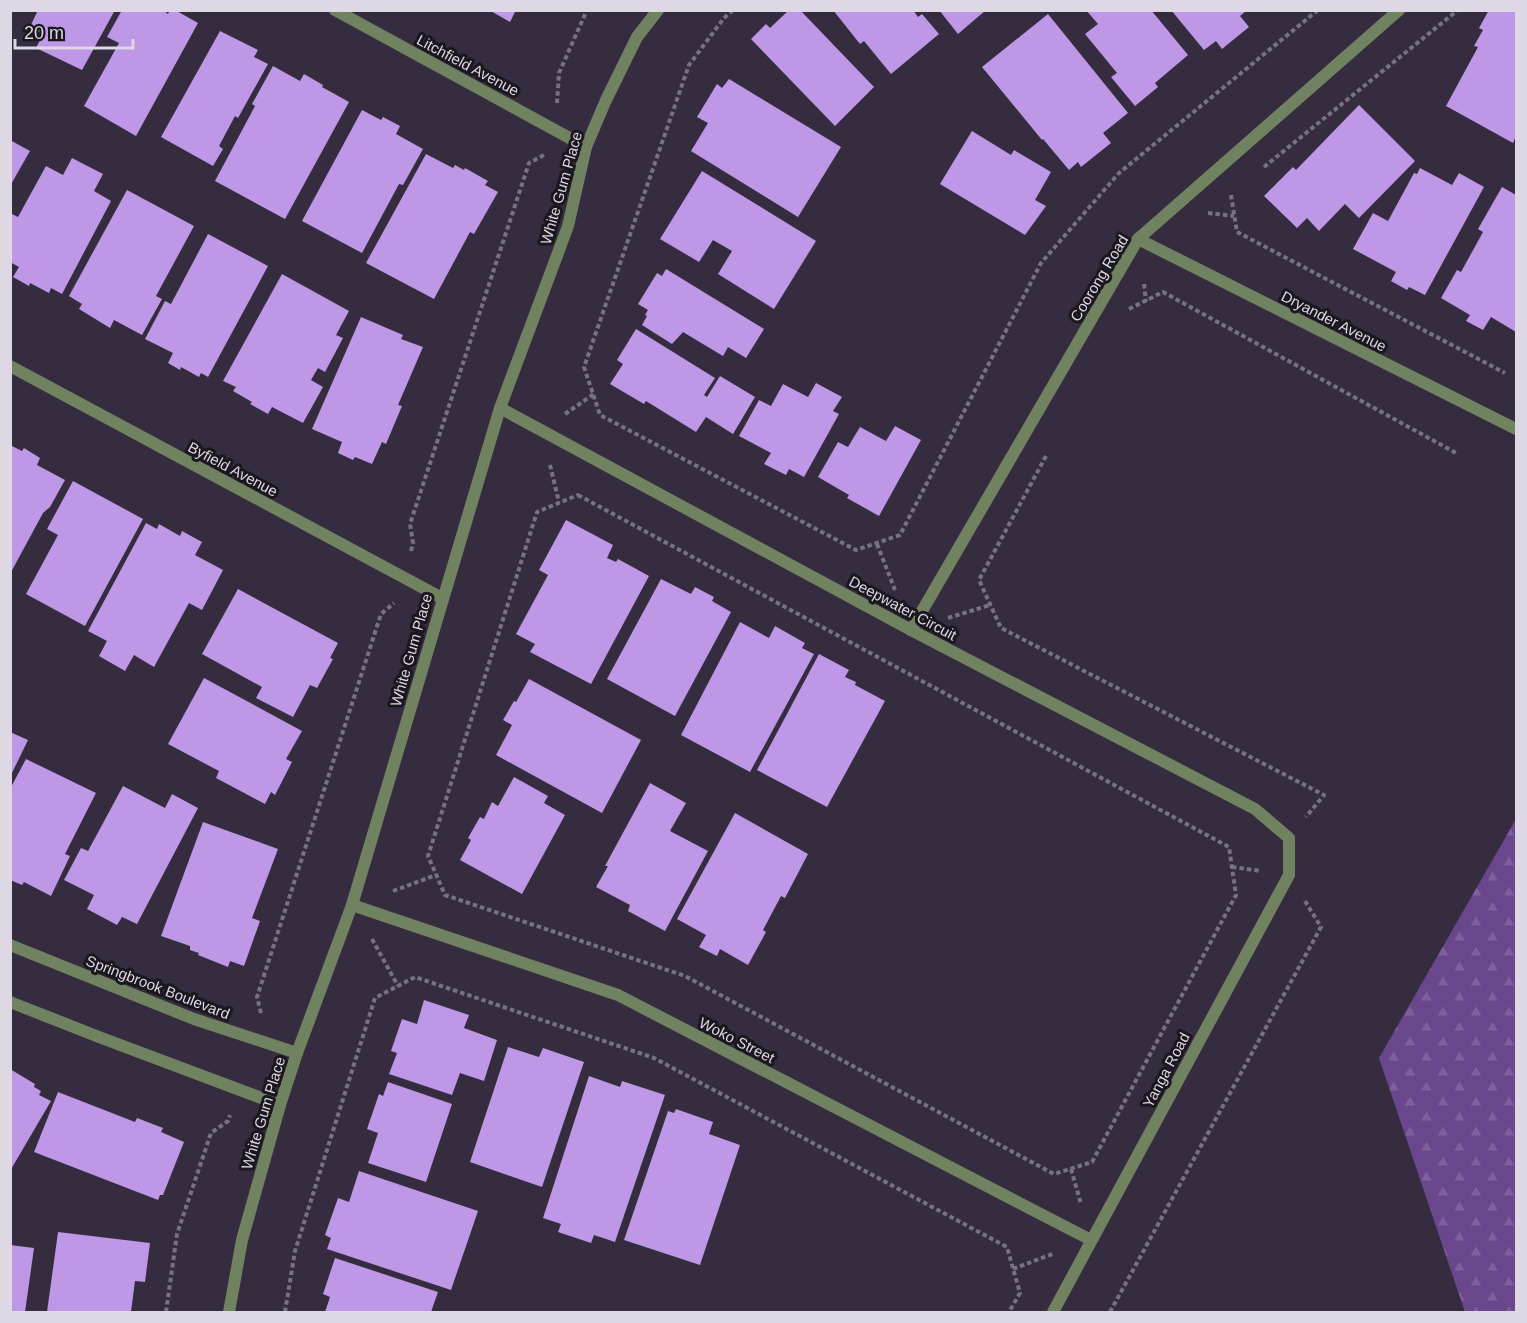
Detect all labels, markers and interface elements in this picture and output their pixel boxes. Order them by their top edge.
scale bar [15,12,134,50]
text: 20 m [24,23,64,43]
street label: Litchfield Avenue [414,31,522,99]
street label: White Gum Place [537,130,585,246]
street label: Coorong Road [1067,232,1131,324]
street label: Dryander Avenue [1279,287,1389,355]
street label: Byfield Avenue [185,438,281,500]
street label: Deepwater Circuit [846,573,960,644]
street label: White Gum Place [387,592,435,708]
street label: Springbrook Boulevard [84,952,232,1022]
street label: Woko Street [696,1014,778,1067]
street label: Yanga Road [1139,1030,1193,1110]
street label: White Gum Place [238,1055,288,1171]

